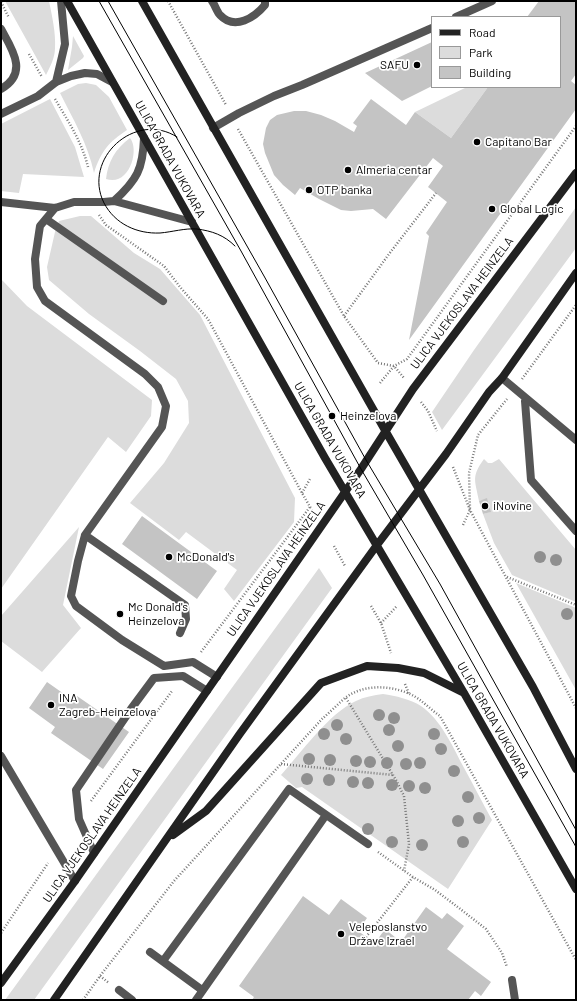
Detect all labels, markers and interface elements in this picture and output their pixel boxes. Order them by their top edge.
legend [431,16,561,88]
text: Road [469,25,496,39]
text: Park [469,45,493,59]
place label: SAFU [380,58,409,72]
marker: SAFU [412,60,422,70]
text: Building [469,65,511,79]
street label: ULICA GRADA VUKOVARA [132,98,208,220]
place label: Capitano Bar [485,135,552,149]
marker: Capitano Bar [472,137,482,147]
place label: Almeria centar [356,163,432,177]
marker: Almeria centar [343,165,353,175]
place label: OTP banka [317,183,372,197]
marker: OTP banka [304,185,314,195]
place label: Global Logic [500,202,564,216]
marker: Global Logic [487,204,497,214]
street label: ULICA VJEKOSLAVA HEINZELA [408,234,516,372]
street label: ULICA GRADA VUKOVARA [291,379,369,501]
place label: Heinzelova [340,409,396,423]
marker: Heinzelova [327,411,337,421]
street label: ULICA VJEKOSLAVA HEINZELA [224,499,328,639]
place label: iNovine [493,499,532,513]
marker: iNovine [480,501,490,511]
place label: McDonald's [177,550,235,564]
marker: McDonald's [164,552,174,562]
place label: Mc Donald's Heinzelova [128,600,188,628]
marker: Mc Donald's Heinzelova [115,609,125,619]
street label: ULICA GRADA VUKOVARA [454,659,532,781]
place label: INA Zagreb-Heinzelova [59,691,156,719]
marker: INA Zagreb-Heinzelova [46,700,56,710]
street label: ULICA VJEKOSLAVA HEINZELA [40,765,144,905]
place label: Veleposlanstvo Države Izrael [349,920,427,948]
marker: Veleposlanstvo Države Izrael [336,929,346,939]

